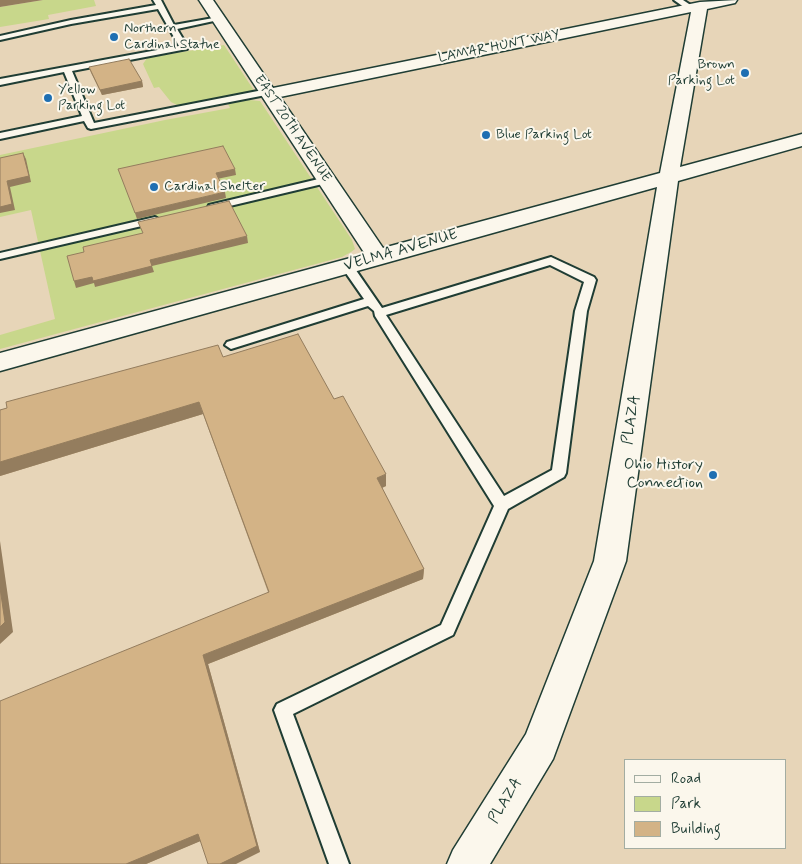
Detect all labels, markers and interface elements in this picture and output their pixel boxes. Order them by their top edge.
place label: Northern Cardinal Statue [124,21,220,54]
street label: LAMAR HUNT WAY [437,27,561,67]
marker: Northern Cardinal Statue [108,31,120,43]
place label: Brown Parking Lot [668,57,735,90]
marker: Brown Parking Lot [739,67,751,79]
street label: EAST 20TH AVENUE [250,72,334,186]
place label: Yellow Parking Lot [58,82,125,114]
marker: Yellow Parking Lot [42,92,54,104]
place label: Blue Parking Lot [496,127,592,143]
marker: Blue Parking Lot [480,129,492,141]
place label: Cardinal Shelter [164,179,265,195]
marker: Cardinal Shelter [148,181,160,193]
street label: VELMA AVENUE [342,226,460,276]
street label: PLAZA [619,394,645,446]
place label: Ohio History Connection [624,456,703,494]
marker: Ohio History Connection [707,469,719,481]
legend [624,759,787,849]
text: Road [671,769,701,789]
street label: PLAZA [485,775,527,827]
text: Park [671,794,701,814]
text: Building [671,819,721,839]

